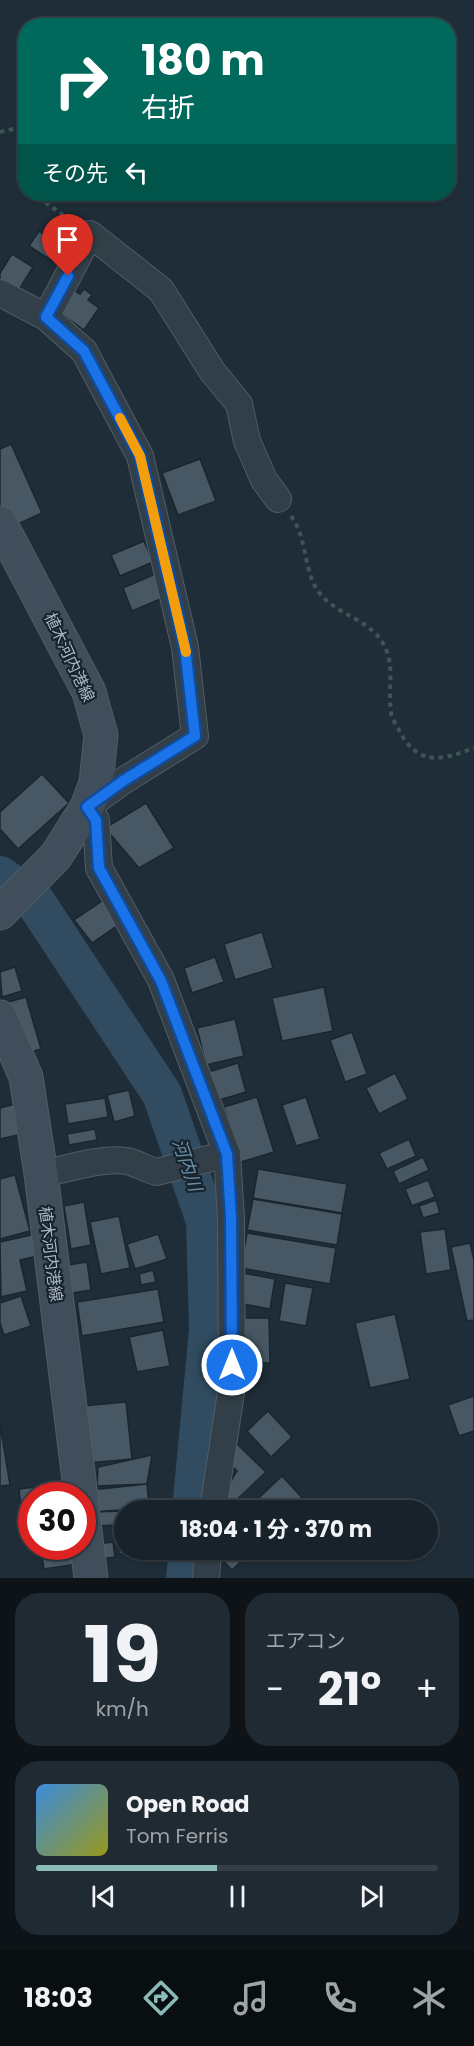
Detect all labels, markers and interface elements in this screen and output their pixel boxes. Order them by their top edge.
text: 180 m [141,31,265,90]
icon: right [42,42,120,120]
text: 右折 [141,89,195,126]
icon: left [120,156,153,189]
text: その先 [42,158,108,189]
pin [42,214,93,276]
icon: arrive [51,223,84,256]
street label: 植木河内港線 [39,609,100,706]
water label: 河内川 [167,1135,209,1196]
street label: 植木河内港線 [33,1205,68,1303]
position arrow [200,1333,264,1397]
speed limit sign: 30 [18,1482,96,1560]
text: 18:04 · 1 分 · 370 m [180,1514,372,1545]
text: 19 [84,1600,161,1709]
text: エアコン [266,1627,346,1655]
text: 21° [318,1658,381,1721]
text: − [266,1666,284,1713]
text: + [415,1666,438,1713]
text: km/h [96,1695,149,1723]
text: Open Road [126,1789,250,1820]
text: Tom Ferris [126,1822,228,1850]
icon: previous [87,1880,120,1913]
icon: pause [221,1880,254,1913]
icon: next [355,1880,388,1913]
icon: directions [140,1977,182,2019]
icon: music [230,1977,272,2019]
icon: phone [319,1977,361,2019]
icon: climate [408,1977,450,2019]
text: 18:03 [24,1979,93,2016]

